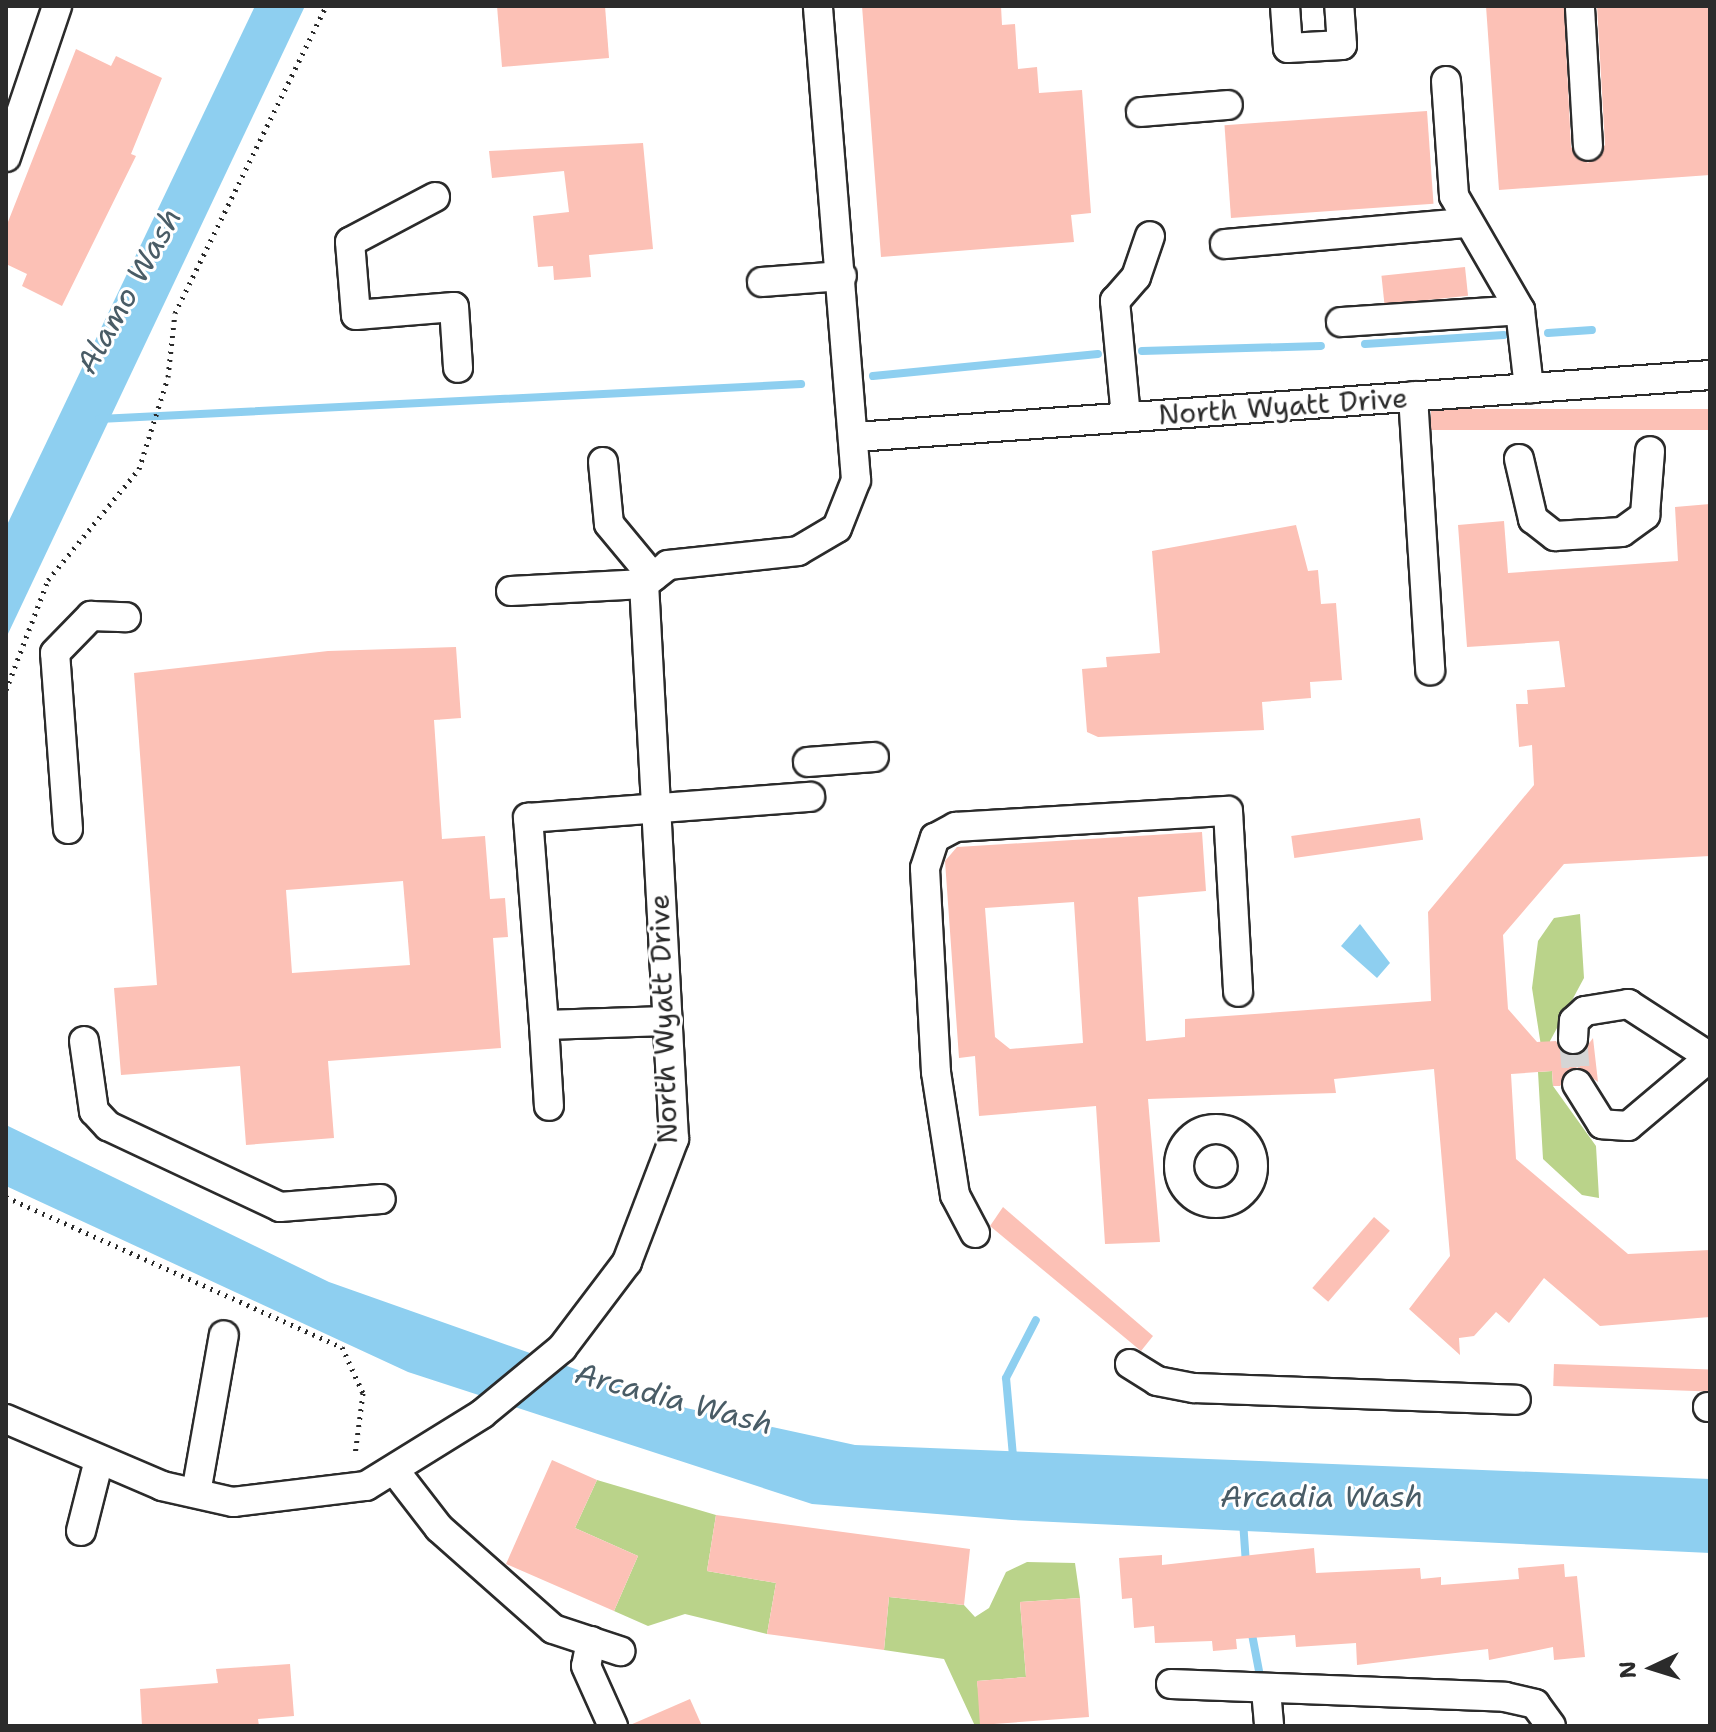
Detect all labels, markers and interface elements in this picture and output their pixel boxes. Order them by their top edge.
water label: Alamo Wash [69,202,189,380]
street label: North Wyatt Drive [1157,381,1409,431]
street label: North Wyatt Drive [642,893,684,1145]
water label: Arcadia Wash [571,1355,777,1443]
water label: Arcadia Wash [1220,1479,1424,1515]
north arrow [1612,1628,1692,1708]
text: N [1612,1660,1643,1679]

